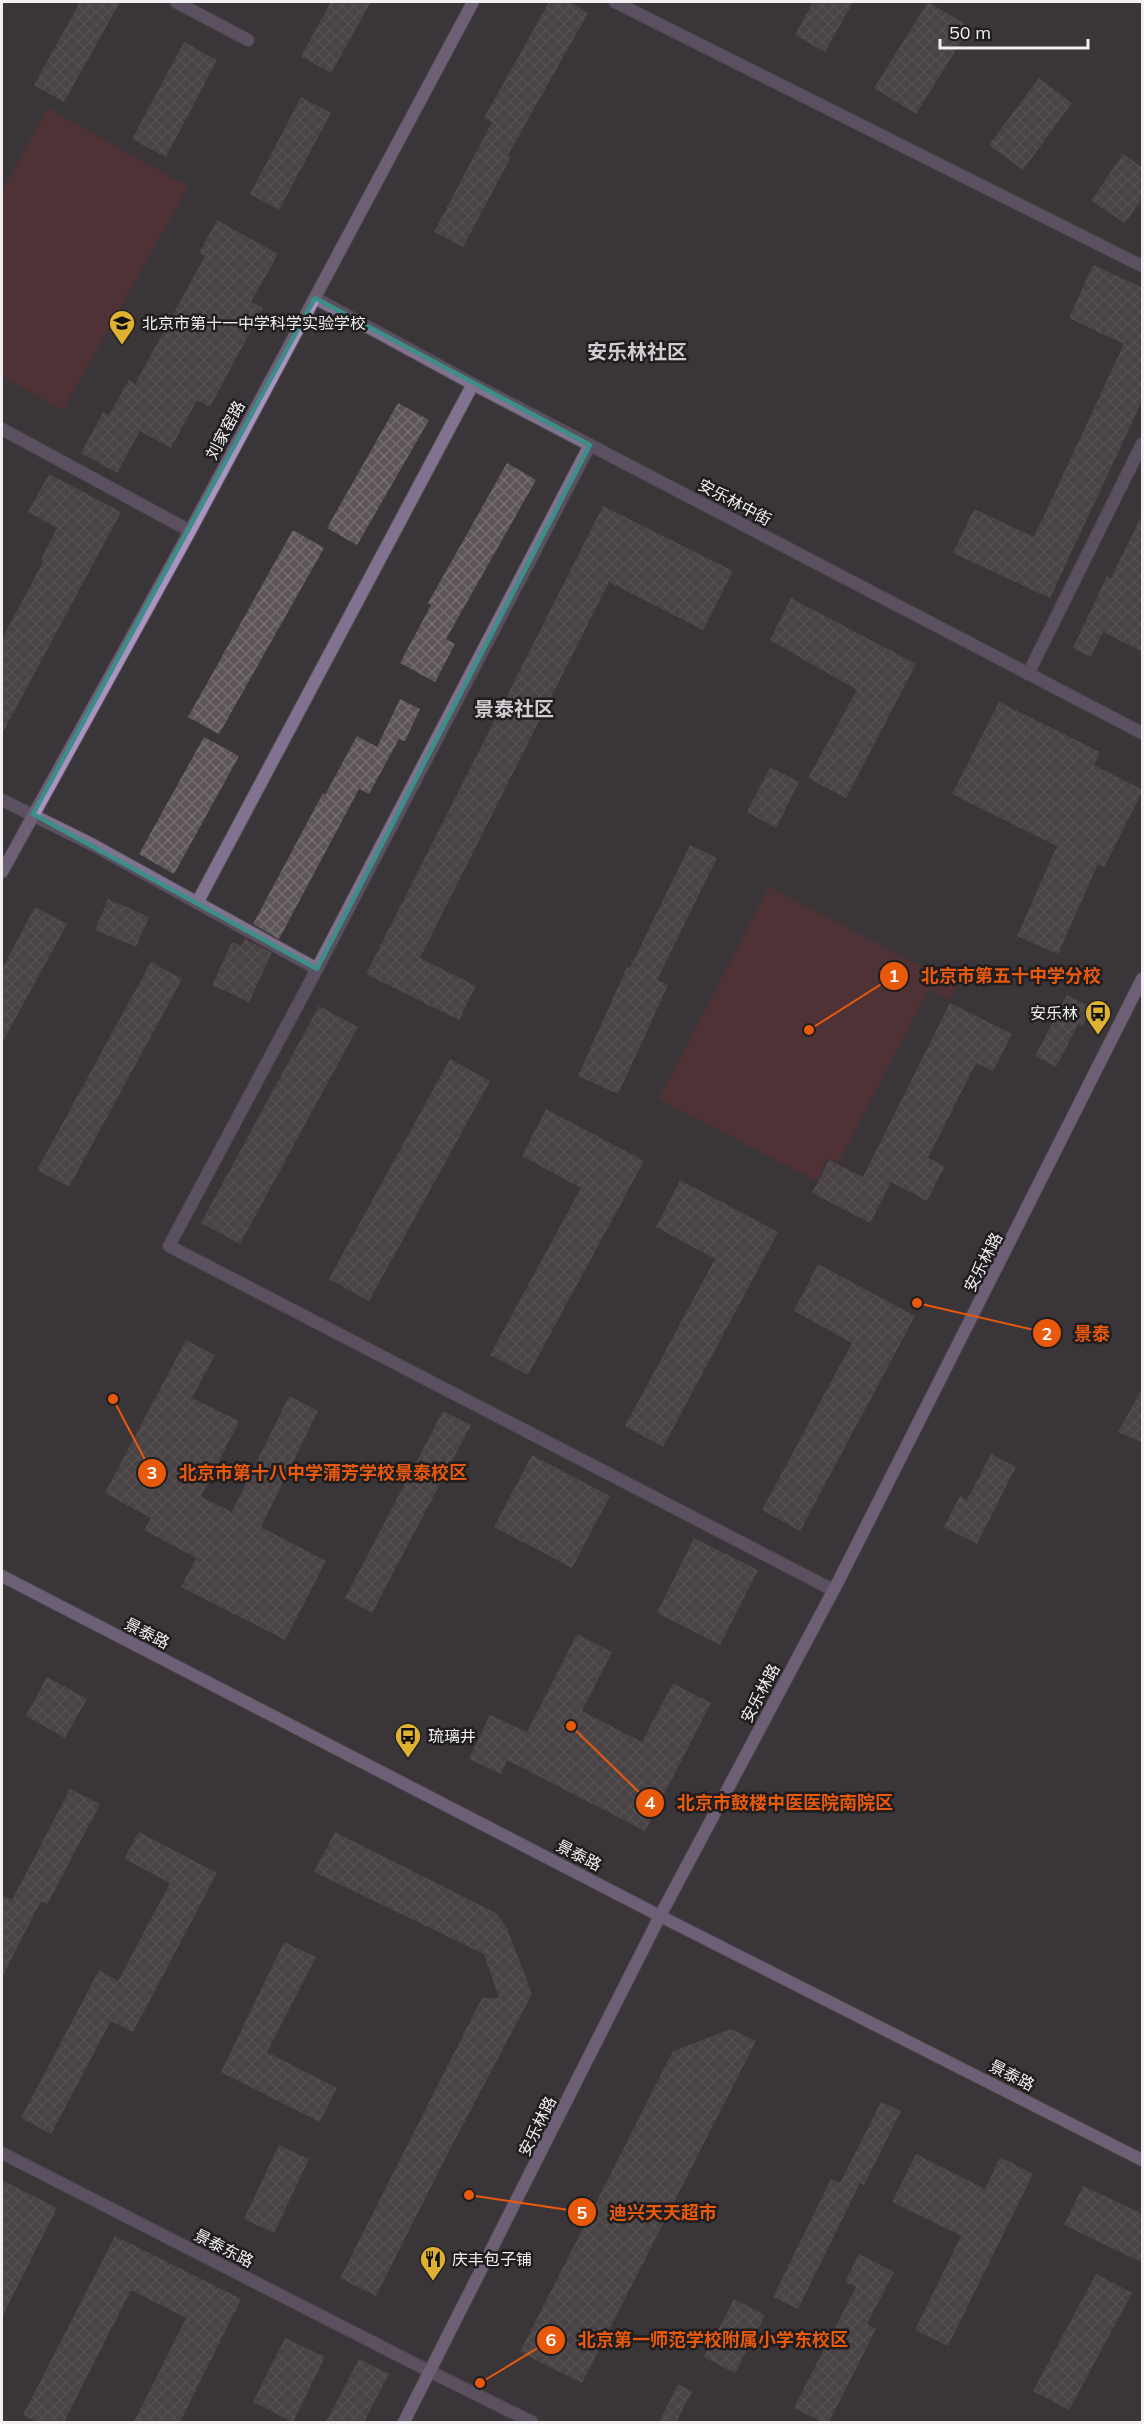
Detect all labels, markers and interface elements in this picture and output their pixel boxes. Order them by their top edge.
scale bar [940,12,1088,50]
text: 50 m [949,21,991,44]
school or university icon: 北京市第十一中学科学实验学校 [107,308,137,346]
place label: 北京市第十一中学科学实验学校 [142,313,366,333]
district label: 安乐林社区 [587,339,687,364]
street label: 刘家窑路 [201,397,249,463]
street label: 安乐林中街 [695,474,775,530]
district label: 景泰社区 [474,696,554,721]
callout: 北京市第五十中学分校 [879,958,1113,994]
text: 1 [889,964,899,987]
text: 北京市第五十中学分校 [921,964,1101,987]
bus stop icon: 安乐林 [1083,998,1113,1036]
place label: 安乐林 [1030,1003,1078,1023]
street label: 安乐林路 [960,1229,1006,1295]
callout: 景泰 [1032,1315,1122,1351]
text: 2 [1042,1322,1052,1345]
text: 景泰 [1074,1322,1110,1345]
callout: 北京市第十八中学蒲芳学校景泰校区 [137,1455,479,1491]
text: 3 [147,1461,157,1484]
text: 北京市第十八中学蒲芳学校景泰校区 [179,1461,467,1484]
street label: 景泰路 [121,1613,173,1653]
street label: 安乐林路 [736,1660,784,1726]
bus stop icon: 琉璃井 [393,1721,423,1759]
place label: 琉璃井 [428,1726,476,1746]
callout: 北京市鼓楼中医医院南院区 [635,1785,905,1821]
text: 4 [645,1791,656,1814]
text: 北京市鼓楼中医医院南院区 [677,1791,893,1814]
street label: 景泰路 [553,1835,605,1875]
street label: 景泰路 [986,2055,1038,2095]
street label: 安乐林路 [514,2093,560,2159]
callout: 迪兴天天超市 [567,2194,729,2230]
text: 5 [577,2201,588,2224]
text: 迪兴天天超市 [609,2201,717,2224]
street label: 景泰东路 [191,2225,257,2271]
restaurant icon: 庆丰包子铺 [418,2244,448,2282]
place label: 庆丰包子铺 [452,2249,532,2269]
callout: 北京第一师范学校附属小学东校区 [536,2322,860,2358]
text: 6 [546,2328,557,2351]
text: 北京第一师范学校附属小学东校区 [578,2328,848,2351]

